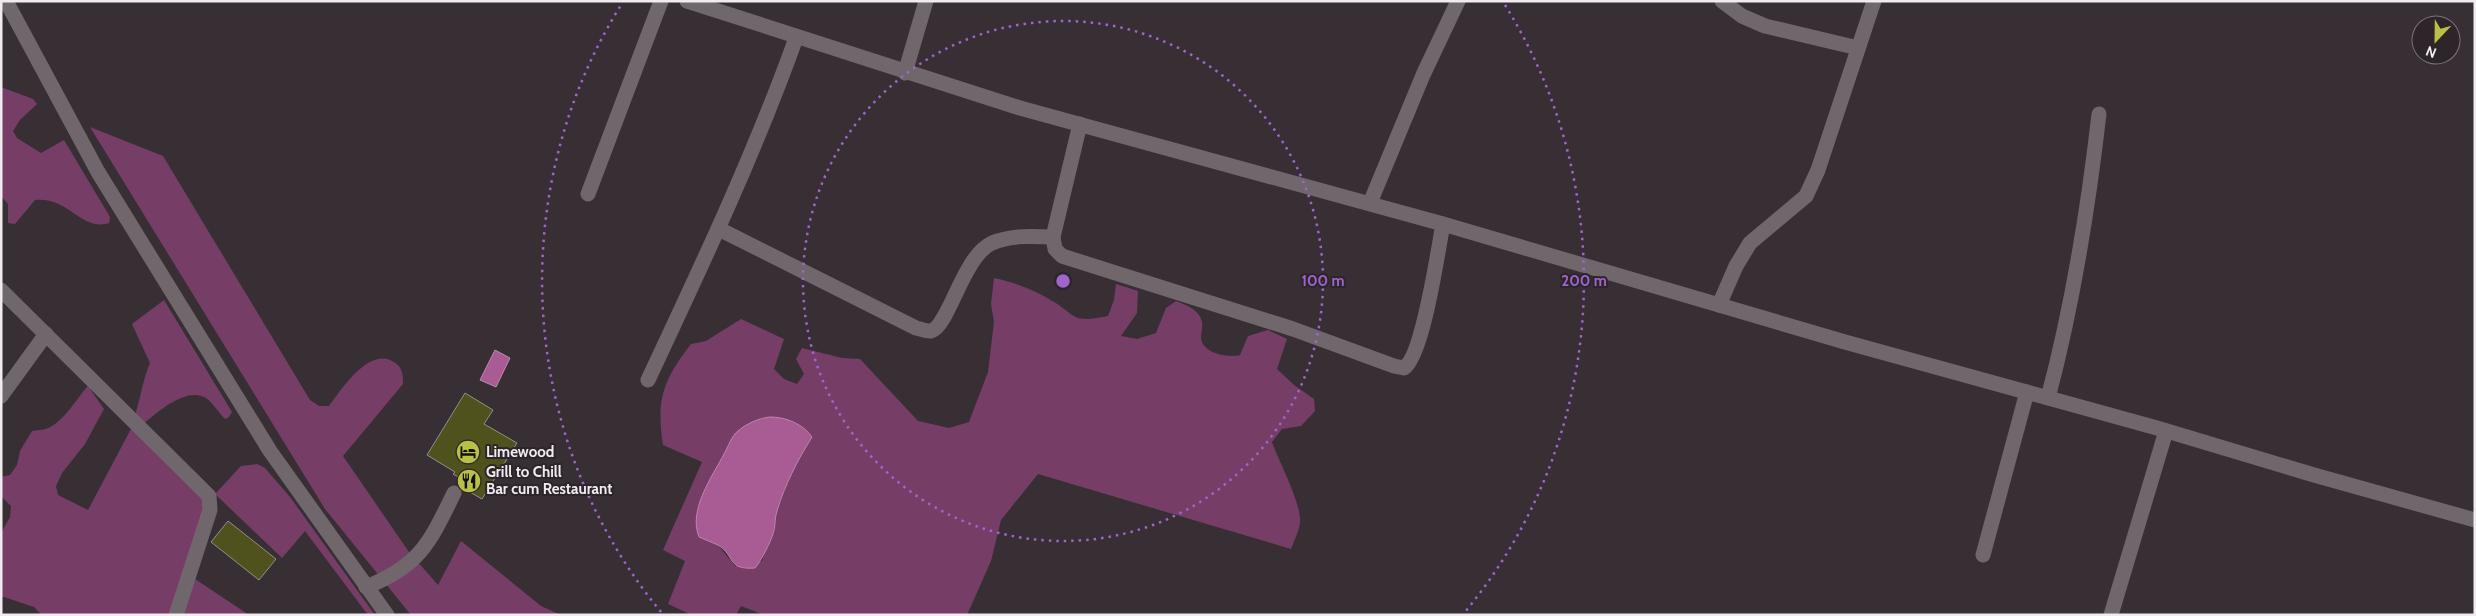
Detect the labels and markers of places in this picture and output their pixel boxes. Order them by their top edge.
centre of rings [1054,272,1072,290]
hotel icon: Limewood [455,439,481,465]
place label: Limewood [486,443,554,461]
place label: Grill to Chill Bar cum Restaurant [486,463,612,498]
restaurant icon: Grill to Chill Bar cum Restaurant [456,468,482,494]

